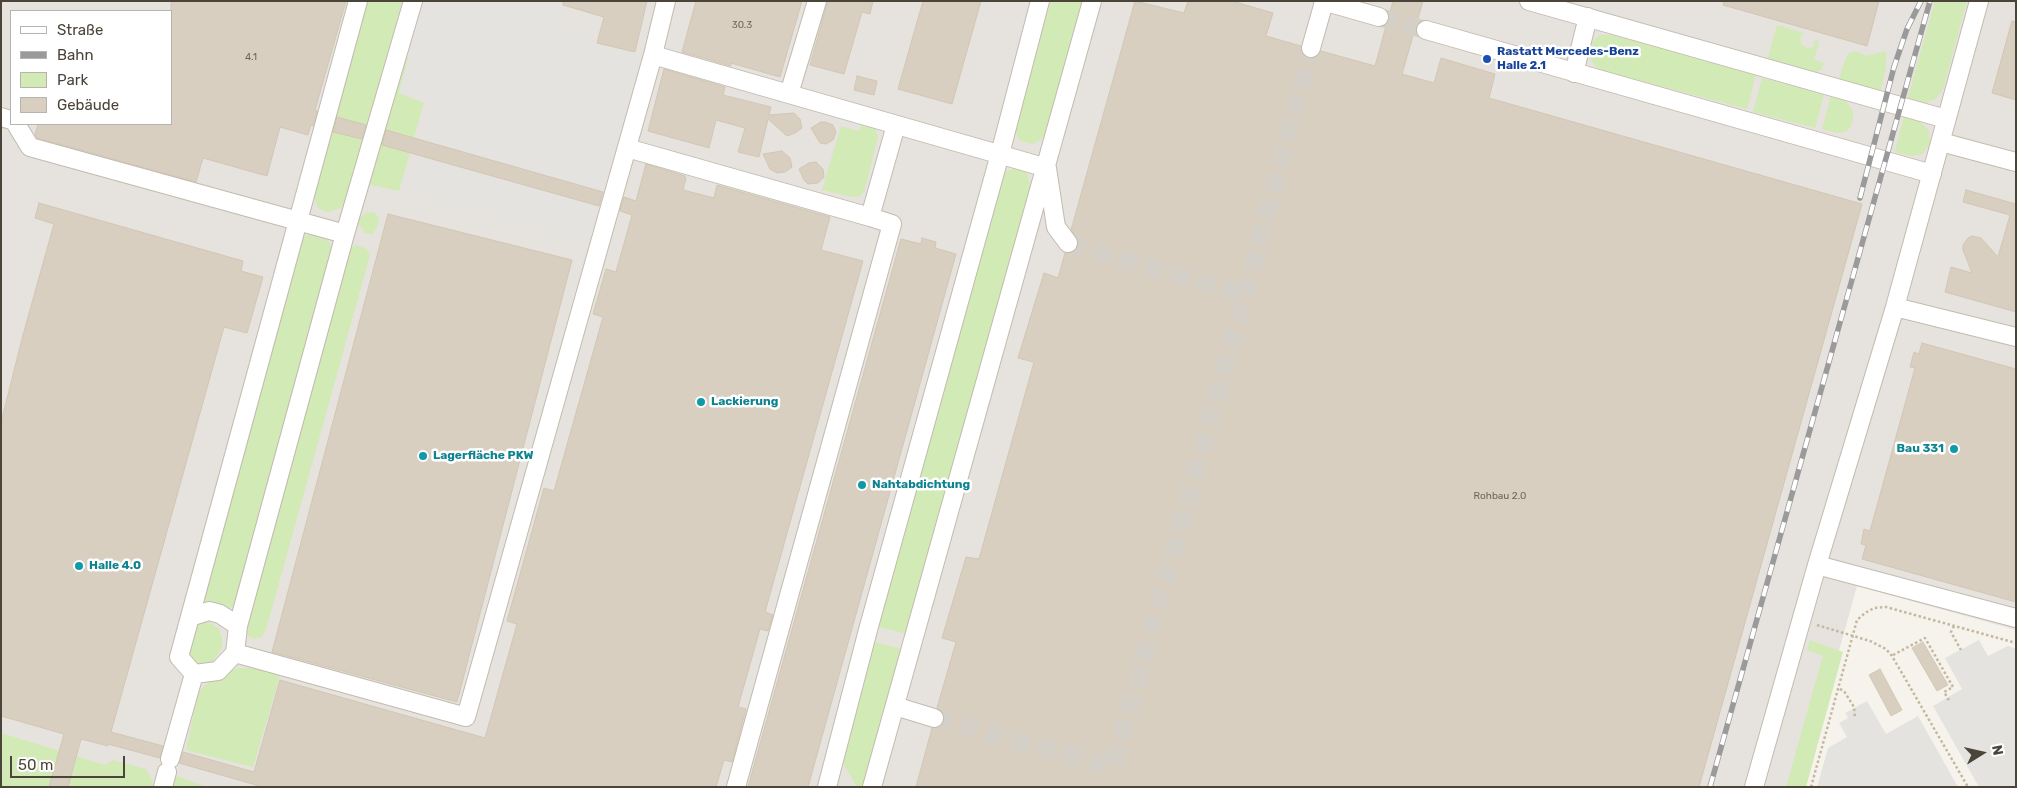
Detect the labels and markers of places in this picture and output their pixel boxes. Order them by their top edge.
place label: Rastatt Mercedes-Benz Halle 2.1 [1497,45,1639,73]
marker: Rastatt Mercedes-Benz Halle 2.1 [1481,53,1493,65]
place label: Lackierung [711,395,778,409]
marker: Lackierung [695,396,707,408]
place label: Bau 331 [1897,442,1944,456]
marker: Bau 331 [1948,443,1960,455]
place label: Lagerfläche PKW [433,449,534,463]
marker: Lagerfläche PKW [417,450,429,462]
place label: Nahtabdichtung [872,478,970,492]
marker: Nahtabdichtung [856,479,868,491]
place label: Halle 4.0 [89,559,141,573]
marker: Halle 4.0 [73,560,85,572]

